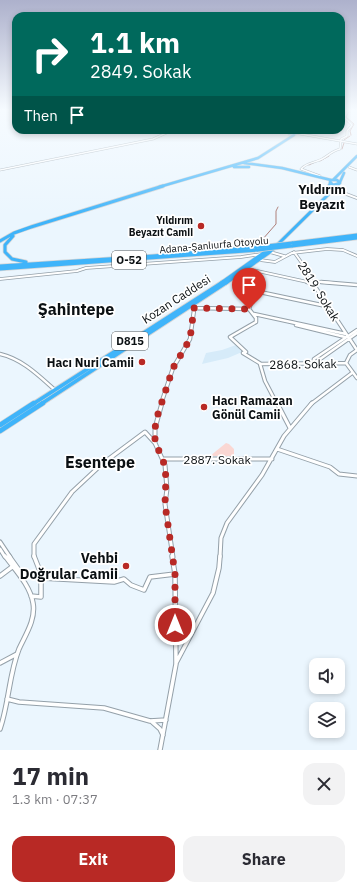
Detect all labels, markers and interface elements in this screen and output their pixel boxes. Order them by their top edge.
text: 1.1 km [90,24,180,61]
icon: right [24,28,76,80]
text: 2849. Sokak [90,60,191,83]
icon: arrive [66,104,88,126]
text: Then [24,106,58,125]
district label: Yıldırım Beyazıt [298,181,346,213]
place label: Yıldırım Beyazıt Camii [129,214,193,239]
marker: Yıldırım Beyazıt Camii [196,221,206,231]
street label: Adana-Şanlıurfa Otoyolu [159,234,269,256]
road number: O-52 [112,251,146,269]
street label: 2819. Sokak [295,258,344,324]
pin [232,268,266,309]
street label: Kozan Caddesi [139,271,213,327]
icon: arrive [238,274,260,296]
district label: Şahintepe [38,299,114,319]
road number: D815 [112,332,148,350]
place label: Hacı Nuri Camii [47,355,134,370]
street label: 2868. Sokak [269,356,338,372]
marker: Hacı Nuri Camii [137,357,147,367]
place label: Hacı Ramazan Gönül Camii [212,393,293,422]
marker: Hacı Ramazan Gönül Camii [199,402,209,412]
district label: Esentepe [65,452,135,472]
street label: 2887. Sokak [183,452,251,467]
place label: Vehbi Doğrular Camii [20,549,118,583]
marker: Vehbi Doğrular Camii [121,561,131,571]
position arrow [154,604,196,646]
map controls [309,658,345,738]
button: sound [309,658,345,694]
button: layers [309,702,345,738]
text: 17 min [12,760,89,792]
button: close [303,763,345,805]
text: 1.3 km · 07:37 [12,791,98,808]
button: Exit [12,836,175,882]
button: Share [183,836,345,882]

